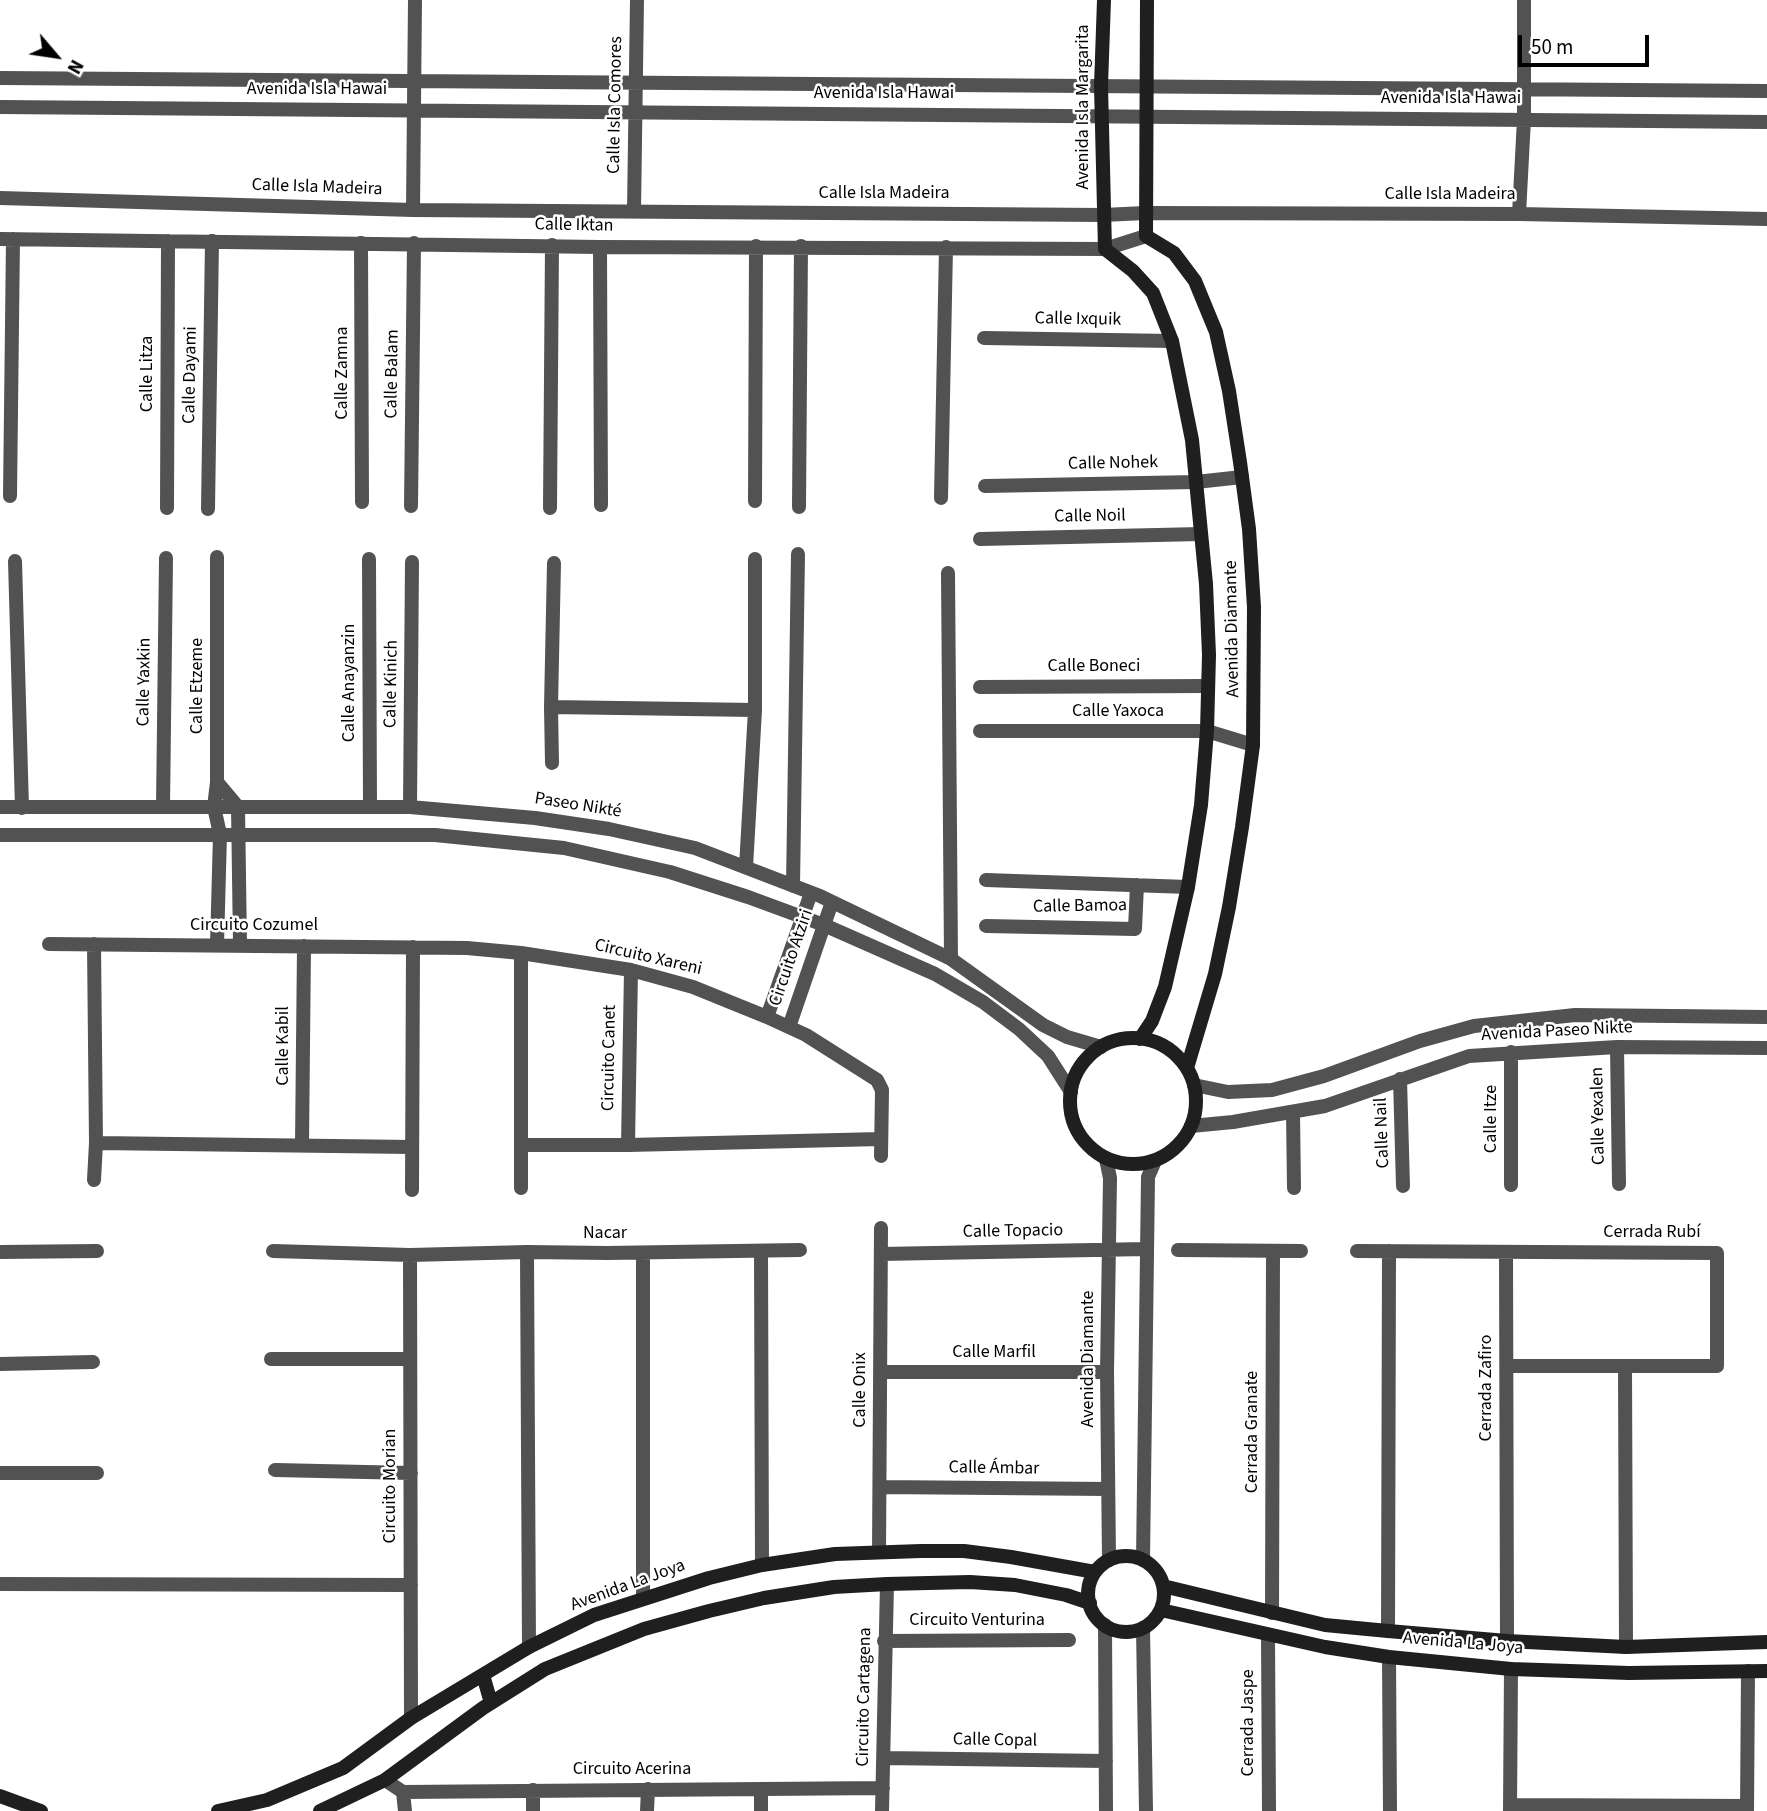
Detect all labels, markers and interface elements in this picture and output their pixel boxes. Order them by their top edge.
north arrow [21,21,91,91]
scale bar [1522,21,1653,65]
street label: Avenida Isla Margarita [1073,25,1095,189]
text: 50 m [1531,32,1573,62]
street label: Calle Isla Comores [604,36,628,174]
text: N [60,54,90,78]
street label: Avenida Isla Hawai [247,79,387,101]
street label: Avenida Isla Hawai [814,83,954,105]
street label: Avenida Isla Hawai [1381,88,1521,110]
street label: Calle Isla Madeira [251,175,383,201]
street label: Calle Isla Madeira [819,183,949,205]
street label: Calle Isla Madeira [1385,184,1515,206]
street label: Calle Iktan [534,215,614,237]
street label: Calle Ixquik [1035,308,1121,332]
street label: Calle Dayami [179,326,203,424]
street label: Calle Zamna [332,326,354,420]
street label: Calle Balam [381,329,405,419]
street label: Calle Litza [137,336,159,412]
street label: Calle Nohek [1068,452,1158,476]
street label: Calle Noil [1054,506,1126,528]
street label: Avenida Diamante [1221,560,1245,698]
street label: Calle Anayanzin [339,624,361,742]
street label: Calle Yaxkin [133,637,157,727]
street label: Calle Etzeme [187,638,209,734]
street label: Calle Kinich [380,640,404,728]
street label: Calle Boneci [1048,656,1140,678]
street label: Calle Yaxoca [1072,701,1164,723]
street label: Paseo Nikté [533,788,623,824]
street label: Calle Bamoa [1033,895,1127,919]
street label: Circuito Atziri [765,907,819,1009]
street label: Circuito Cozumel [190,915,318,937]
street label: Circuito Xareni [592,935,704,981]
street label: Circuito Canet [598,1005,622,1111]
street label: Calle Kabil [273,1006,295,1086]
street label: Avenida Paseo Nikte [1481,1017,1633,1047]
street label: Calle Yexalen [1587,1067,1611,1165]
street label: Calle Itze [1481,1085,1503,1153]
street label: Calle Nail [1371,1097,1395,1169]
street label: Calle Topacio [963,1220,1063,1244]
street label: Cerrada Rubí [1603,1222,1701,1244]
street label: Nacar [583,1223,627,1245]
street label: Avenida Diamante [1078,1290,1100,1428]
street label: Cerrada Zafiro [1476,1335,1498,1441]
street label: Calle Marfil [952,1342,1036,1364]
street label: Calle Onix [850,1352,872,1428]
street label: Cerrada Granate [1242,1371,1264,1493]
street label: Circuito Morian [380,1429,402,1543]
street label: Calle Ámbar [948,1457,1040,1481]
street label: Avenida La Joya [568,1555,688,1617]
street label: Circuito Venturina [909,1610,1045,1632]
street label: Circuito Cartagena [853,1627,877,1767]
street label: Avenida La Joya [1402,1628,1524,1660]
street label: Cerrada Jaspe [1238,1669,1260,1777]
street label: Calle Copal [953,1729,1037,1753]
street label: Circuito Acerina [573,1759,691,1781]

